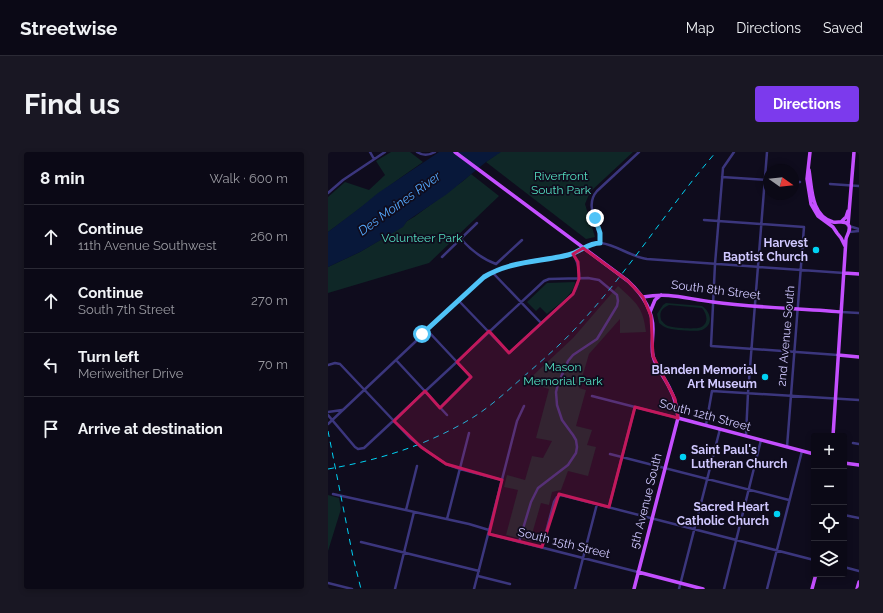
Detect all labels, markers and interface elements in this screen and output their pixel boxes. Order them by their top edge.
text: Streetwise [20,17,117,39]
text: Map [686,20,714,36]
text: Directions [736,20,801,36]
text: Saved [823,20,863,36]
button: Directions [755,86,859,122]
text: Find us [24,88,120,121]
north arrow [763,164,799,200]
text: 8 min [40,168,85,188]
water label: Des Moines River [355,168,444,238]
park label: Riverfront South Park [531,169,592,197]
text: Walk · 600 m [209,171,288,186]
route end [586,209,604,227]
text: Continue [78,220,143,238]
icon: ahead [40,226,62,248]
text: 260 m [250,229,288,244]
park label: Volunteer Park [381,231,463,245]
place label: Harvest Baptist Church [723,236,808,264]
text: 11th Avenue Southwest [78,238,217,253]
marker: Harvest Baptist Church [811,245,821,255]
street label: South 8th Street [670,278,762,302]
text: Continue [78,284,143,302]
street label: 2nd Avenue South [775,285,797,387]
icon: ahead [40,290,62,312]
text: 270 m [251,293,288,308]
text: South 7th Street [78,302,175,317]
route start [413,325,431,343]
text: Turn left [78,348,139,366]
icon: left [40,354,62,376]
text: 70 m [258,357,288,372]
park label: Mason Memorial Park [523,360,603,388]
place label: Blanden Memorial Art Museum [652,363,757,391]
text: Meriweither Drive [78,366,183,381]
marker: Blanden Memorial Art Museum [760,372,770,382]
street label: South 12th Street [658,396,752,434]
icon: arrive [40,418,62,440]
text: Arrive at destination [78,420,223,438]
map controls [811,433,847,577]
button: + [811,433,847,469]
place label: Saint Paul's Lutheran Church [691,443,788,471]
street label: 5th Avenue South [627,452,665,550]
marker: Saint Paul's Lutheran Church [678,452,688,462]
button: − [811,469,847,505]
place label: Sacred Heart Catholic Church [677,500,769,528]
button: locate [811,505,847,541]
marker: Sacred Heart Catholic Church [772,509,782,519]
street label: South 15th Street [516,525,612,561]
button: layers [811,541,847,577]

